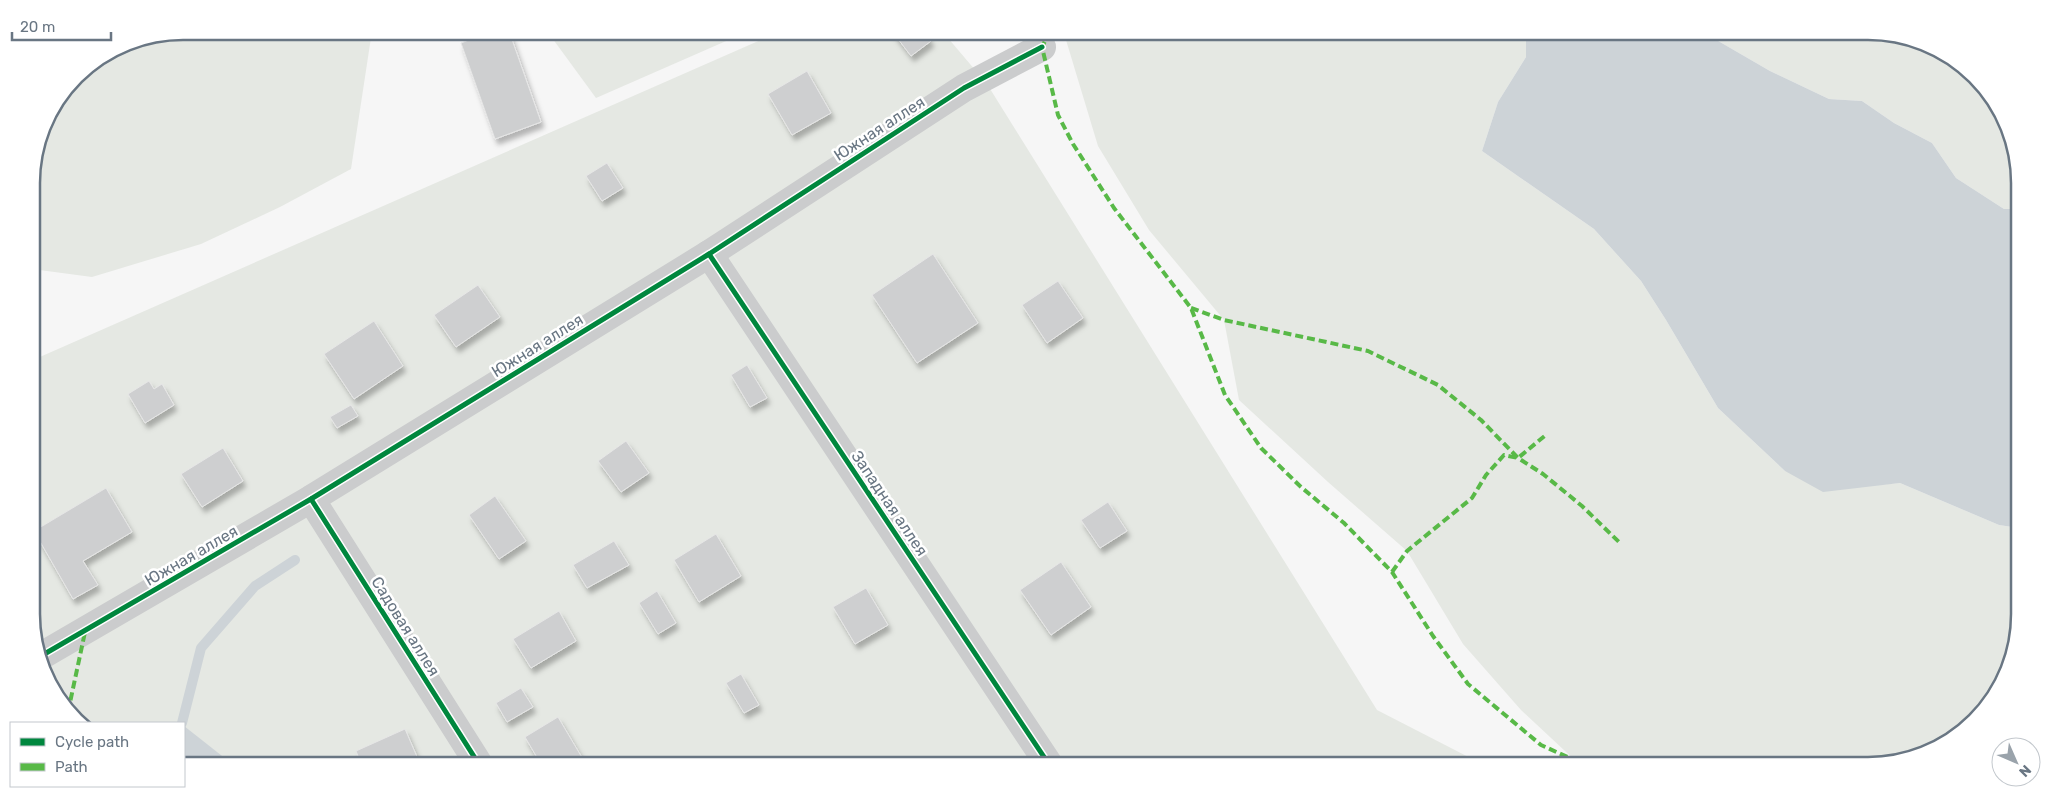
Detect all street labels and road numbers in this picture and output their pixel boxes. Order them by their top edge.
street label: Южная аллея [830,92,928,165]
street label: Южная аллея [488,310,587,381]
street label: Западная аллея [847,447,932,560]
street label: Южная аллея [141,521,241,590]
street label: Садовая аллея [367,573,444,680]

